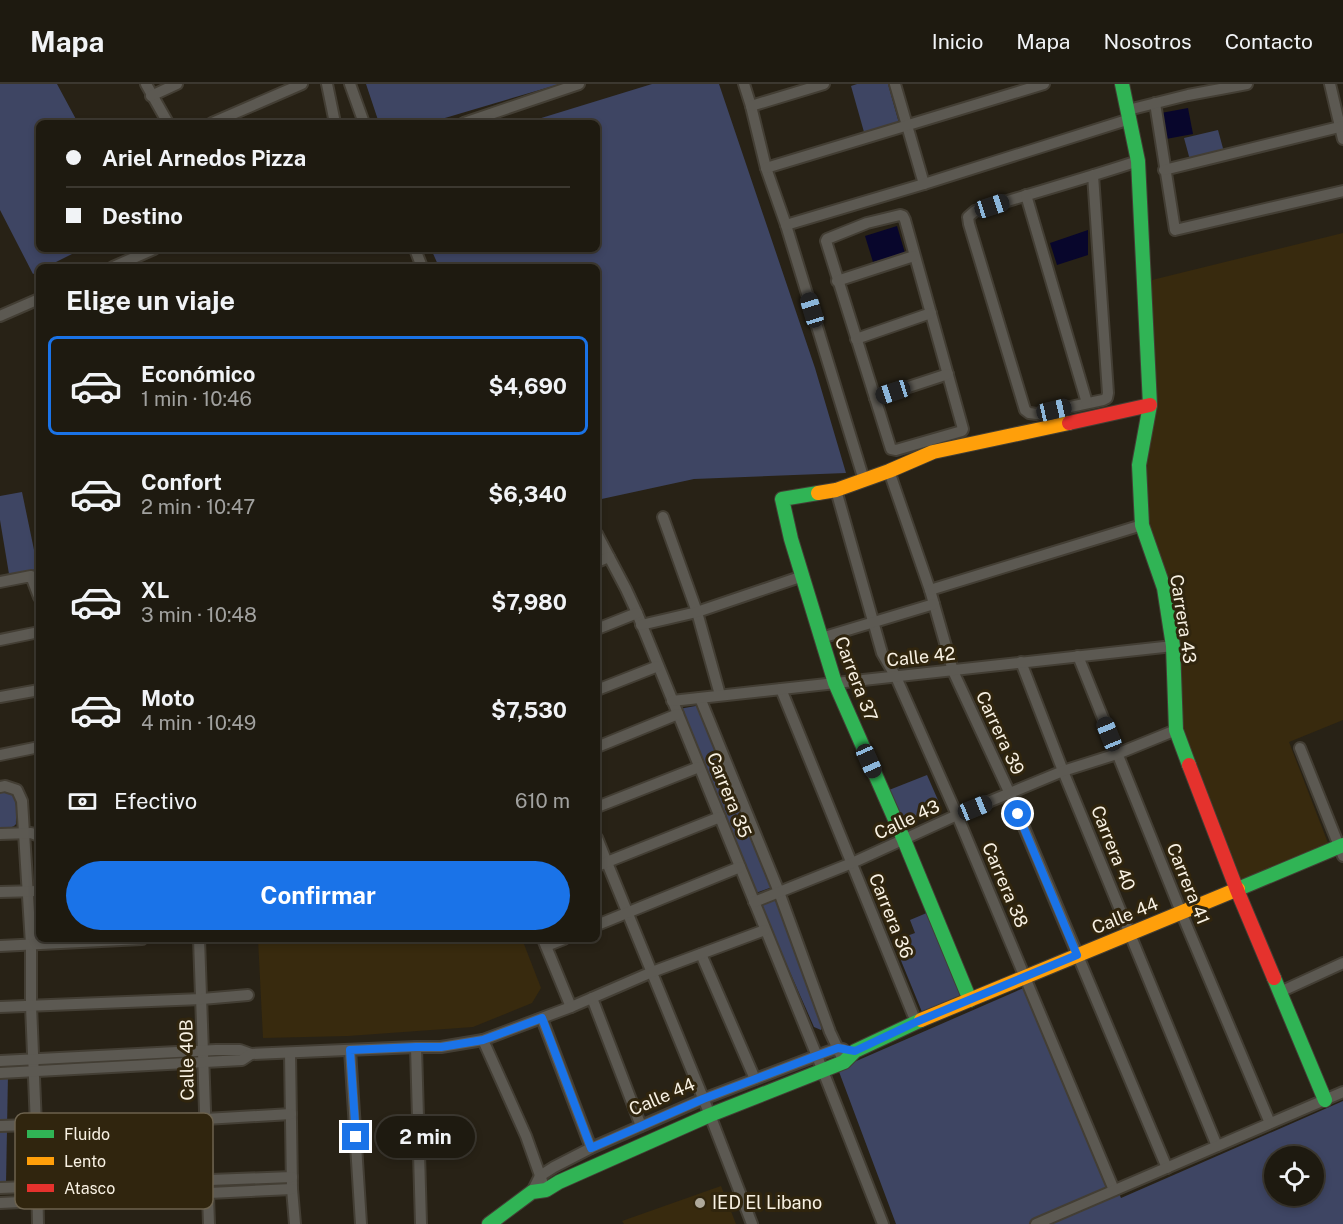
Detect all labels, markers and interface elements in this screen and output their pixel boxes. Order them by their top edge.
text: Mapa [30,25,104,58]
text: Inicio [932,29,983,54]
text: Mapa [1016,29,1070,54]
text: Nosotros [1103,29,1192,54]
text: Contacto [1225,29,1313,54]
text: Ariel Arnedos Pizza [102,145,306,171]
car [972,192,1012,220]
text: Destino [102,203,183,229]
text: Elige un viaje [66,284,235,316]
car [798,290,826,330]
icon: car [69,359,123,413]
text: Económico [141,361,256,387]
text: $4,690 [488,373,567,399]
car [873,378,913,406]
text: 1 min · 10:46 [141,387,252,411]
car [1034,397,1074,423]
icon: car [69,467,123,521]
text: Confort [141,469,222,495]
text: $6,340 [488,481,567,507]
text: 2 min · 10:47 [141,495,255,519]
street label: Carrera 43 [1166,573,1201,665]
icon: car [69,575,123,629]
text: XL [141,577,169,603]
text: $7,980 [491,589,567,615]
text: 3 min · 10:48 [141,603,257,627]
street label: Carrera 37 [831,633,882,724]
street label: Calle 42 [886,642,956,671]
icon: car [69,683,123,737]
text: Moto [141,685,195,711]
street label: Carrera 39 [972,688,1029,778]
text: $7,530 [491,697,567,723]
text: 4 min · 10:49 [141,711,256,735]
car [1094,714,1124,754]
car [853,741,885,781]
street label: Carrera 35 [703,749,756,841]
icon: cash [66,785,99,818]
text: Efectivo [114,788,197,814]
text: 610 m [515,789,570,813]
car [955,793,995,823]
street label: Calle 43 [871,795,943,844]
route start [1004,800,1031,827]
street label: Carrera 40 [1087,802,1140,893]
street label: Carrera 38 [978,839,1033,930]
street label: Carrera 41 [1163,840,1214,928]
button: Confirmar [66,861,570,930]
street label: Carrera 36 [865,870,918,961]
street label: Calle 44 [1089,893,1161,938]
street label: Calle 40B [175,1019,198,1101]
street label: Calle 44 [626,1073,698,1120]
legend [15,1113,213,1209]
callout: 2 min [377,1116,476,1158]
route end [342,1123,369,1150]
text: Fluido [64,1125,110,1144]
text: 2 min [399,1125,452,1149]
map controls [1264,1146,1324,1206]
button: locate [1264,1146,1324,1206]
text: Lento [64,1152,106,1171]
text: Atasco [64,1179,115,1198]
place label: IED El Libano [712,1192,822,1213]
marker: IED El Libano [693,1196,707,1210]

